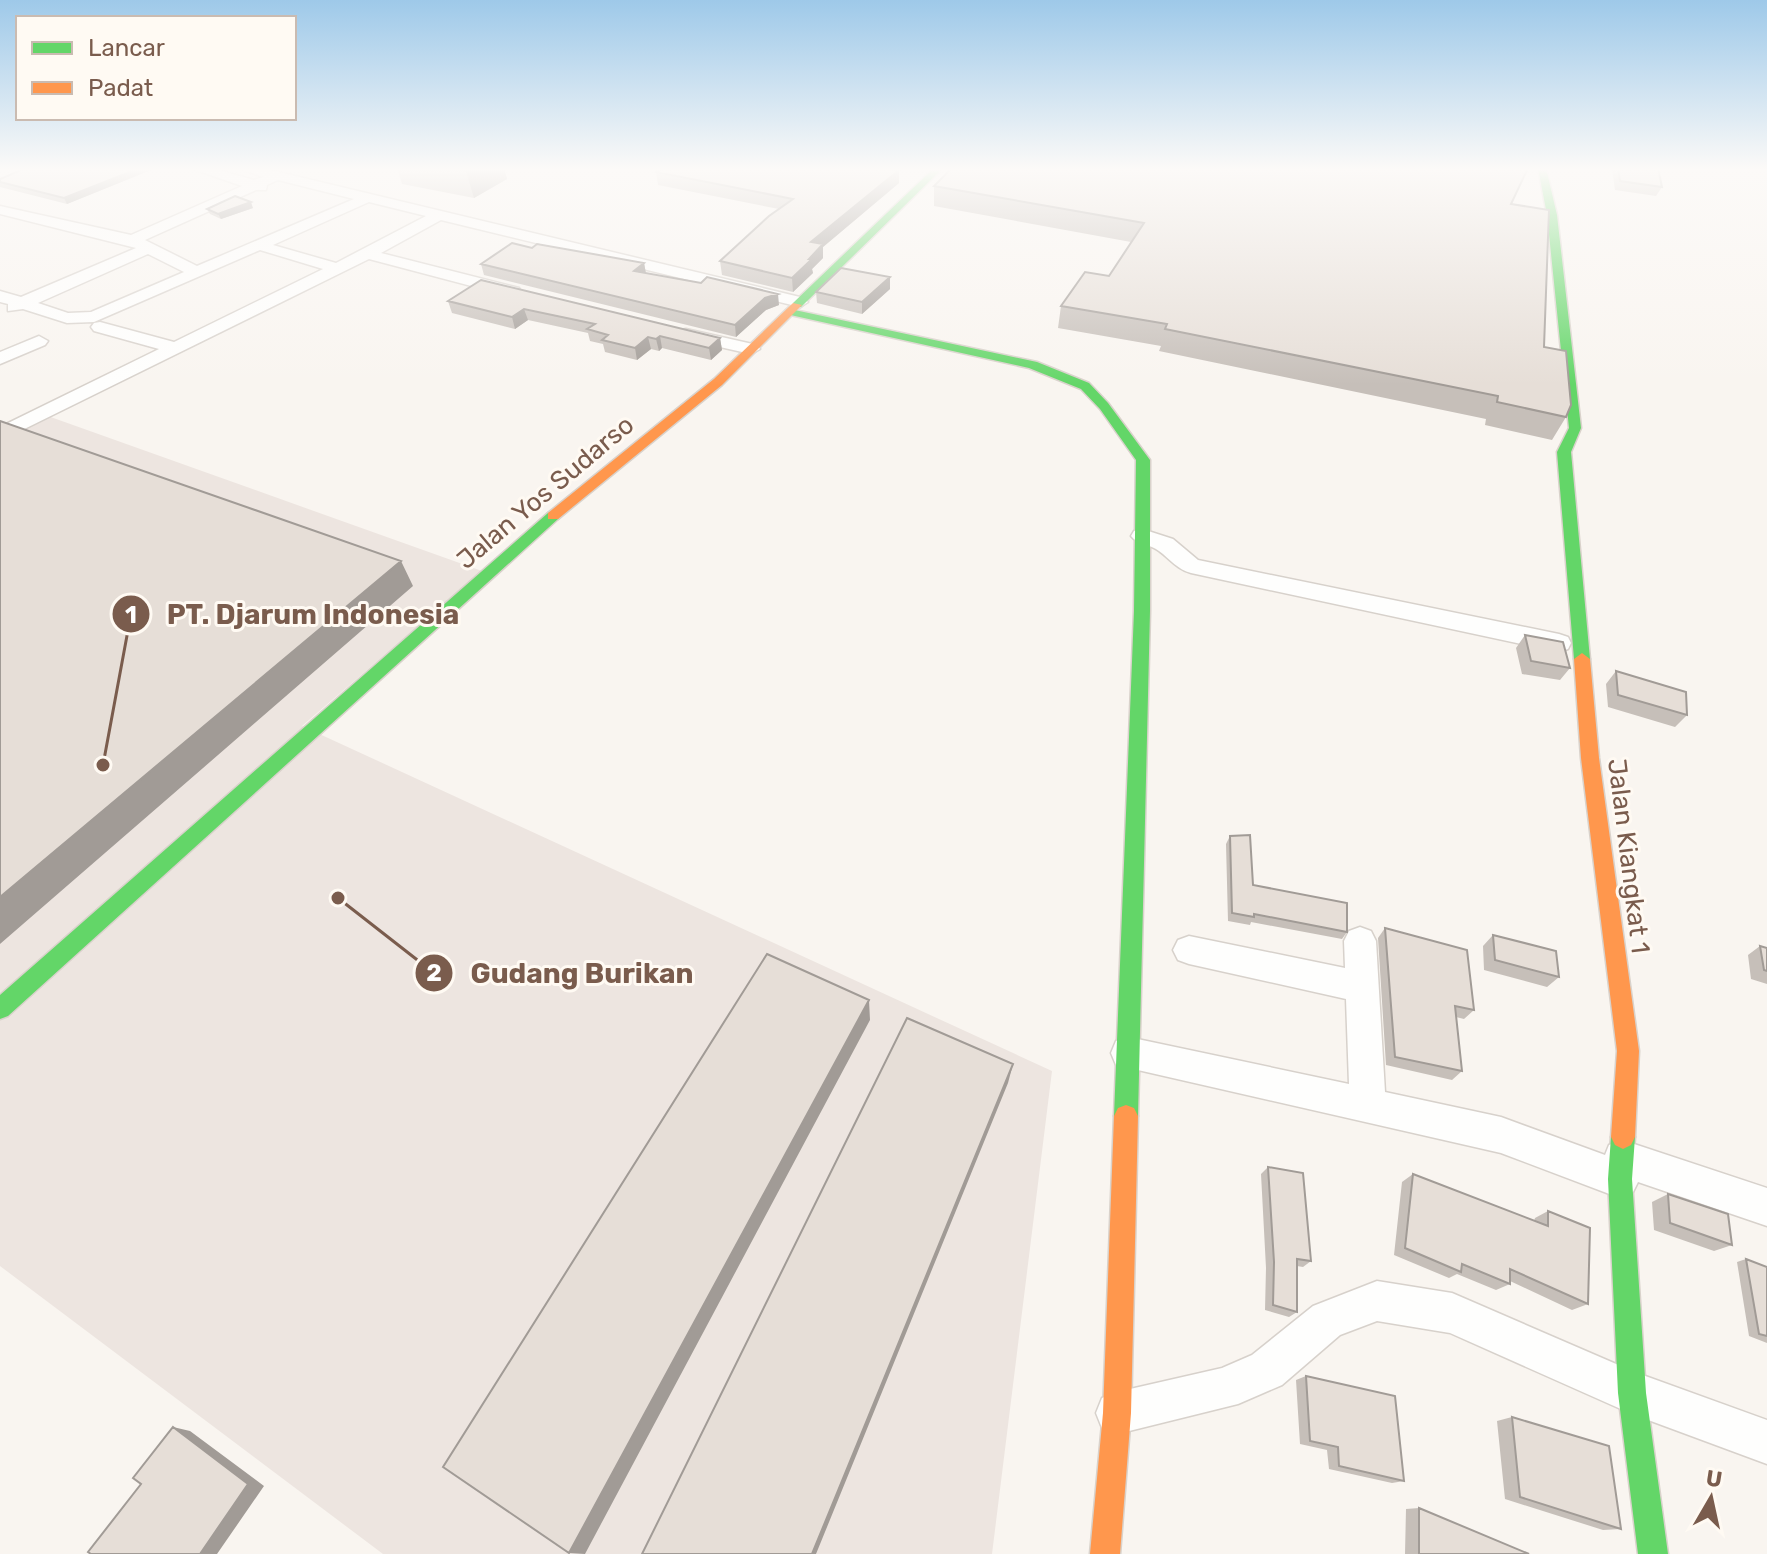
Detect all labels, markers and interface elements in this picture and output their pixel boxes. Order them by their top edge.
legend [16,16,296,120]
text: Lancar [88,34,165,62]
text: Padat [88,74,153,102]
street label: Jalan Yos Sudarso [450,409,640,575]
callout: PT. Djarum Indonesia [111,588,475,640]
text: PT. Djarum Indonesia [167,598,459,631]
text: 1 [125,601,137,629]
street label: Jalan Kiangkat 1 [1601,757,1656,955]
callout: Gudang Burikan [414,947,709,999]
text: Gudang Burikan [470,957,694,990]
text: 2 [426,959,442,987]
north arrow [1671,1458,1751,1538]
text: U [1704,1464,1724,1493]

